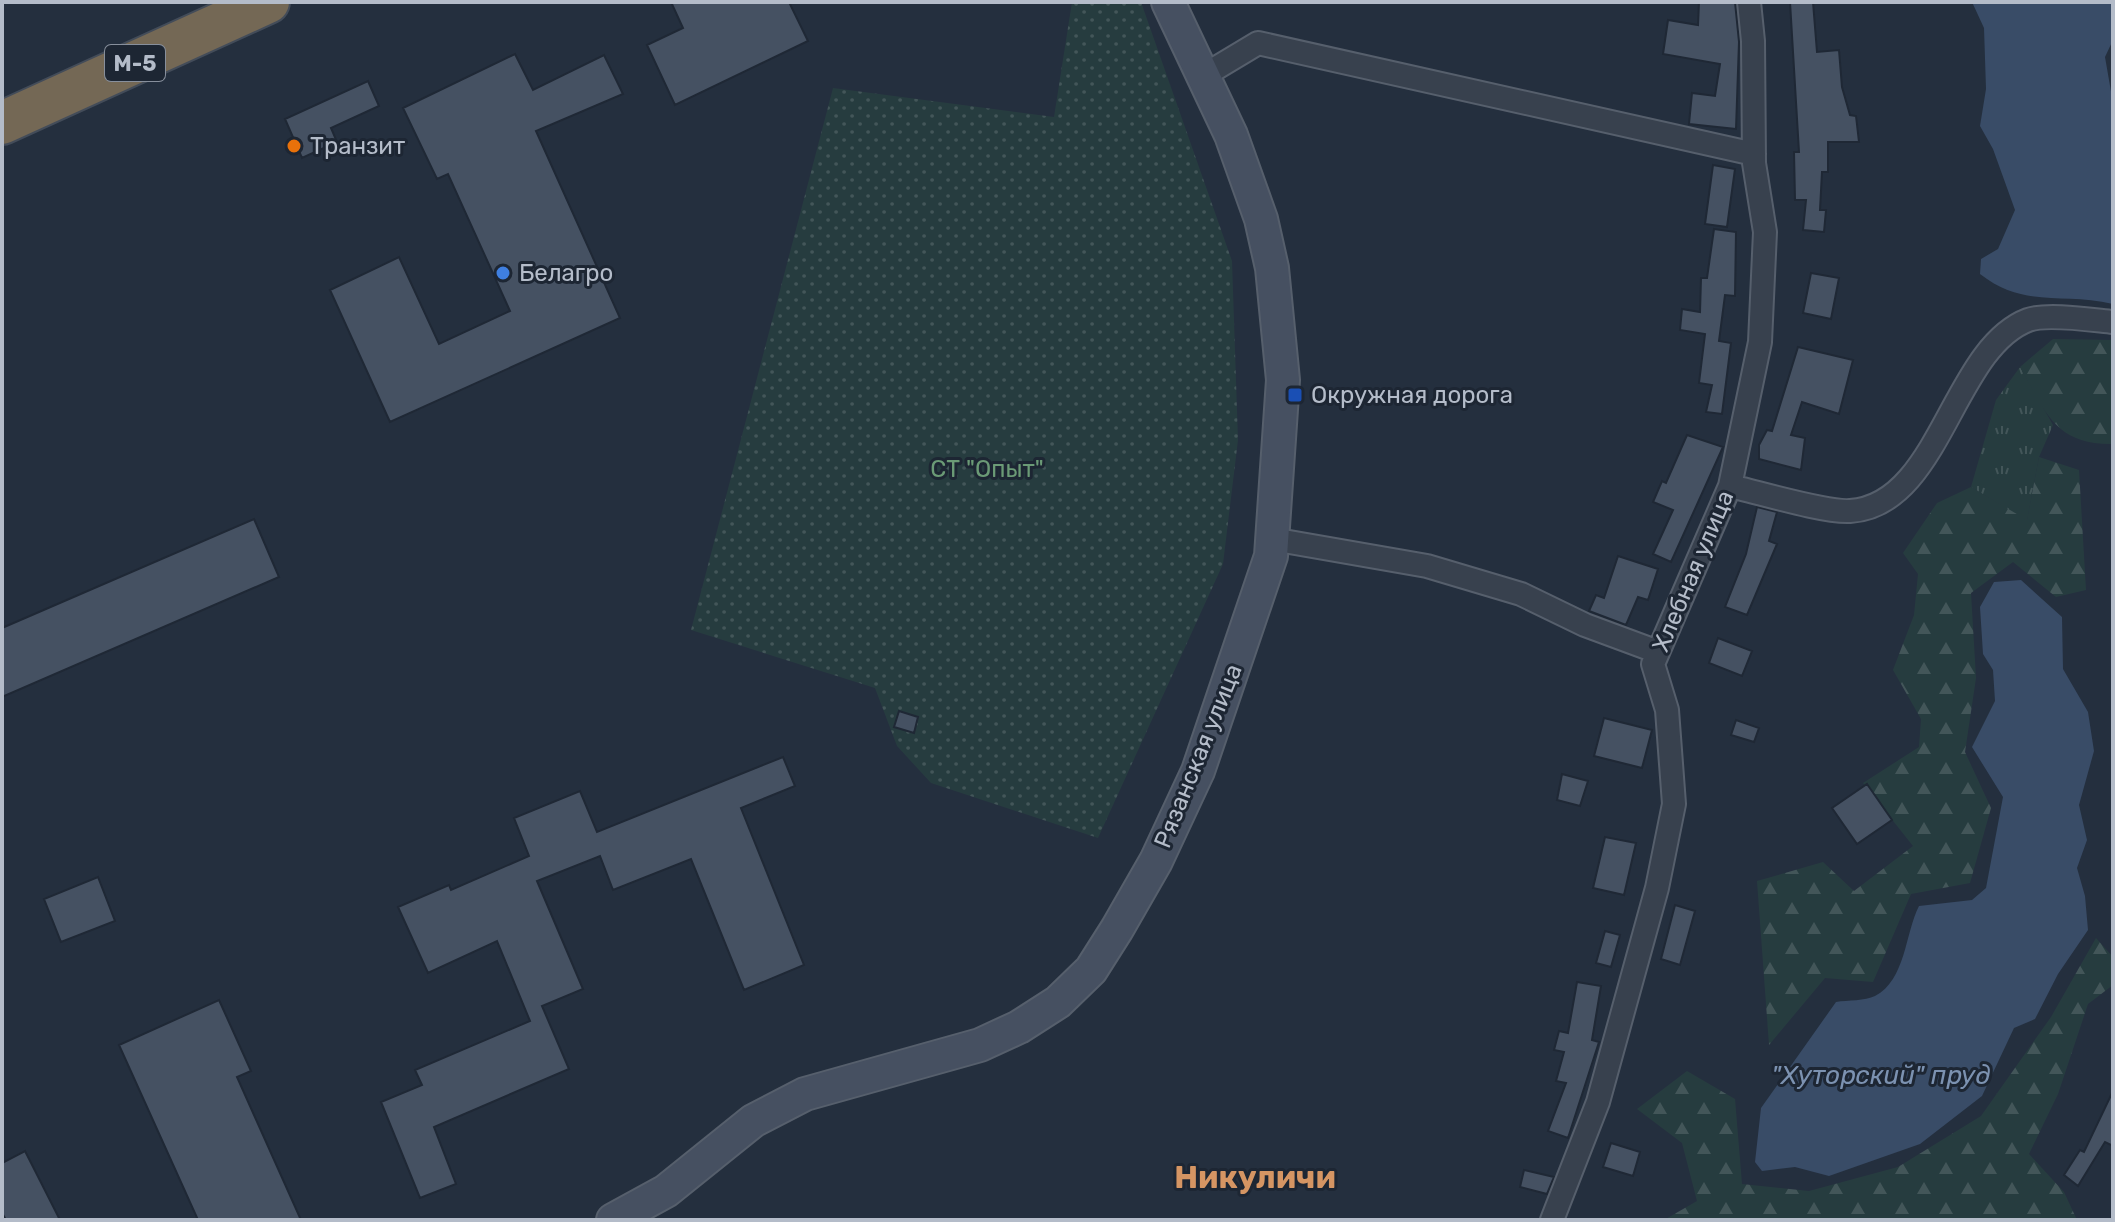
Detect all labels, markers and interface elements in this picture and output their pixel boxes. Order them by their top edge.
road number: М-5 [105,45,165,81]
place label: Транзит [310,132,405,160]
marker: Транзит [285,137,303,155]
place label: Белагро [519,259,613,287]
marker: Белагро [494,264,512,282]
place label: Окружная дорога [1311,381,1513,409]
marker: Окружная дорога [1286,386,1304,404]
park label: СТ "Опыт" [930,455,1044,483]
street label: Хлебная улица [1646,486,1740,656]
street label: Рязанская улица [1148,660,1248,852]
water label: "Хуторский" пруд [1771,1060,1991,1091]
district label: Никуличи [1174,1158,1336,1196]

